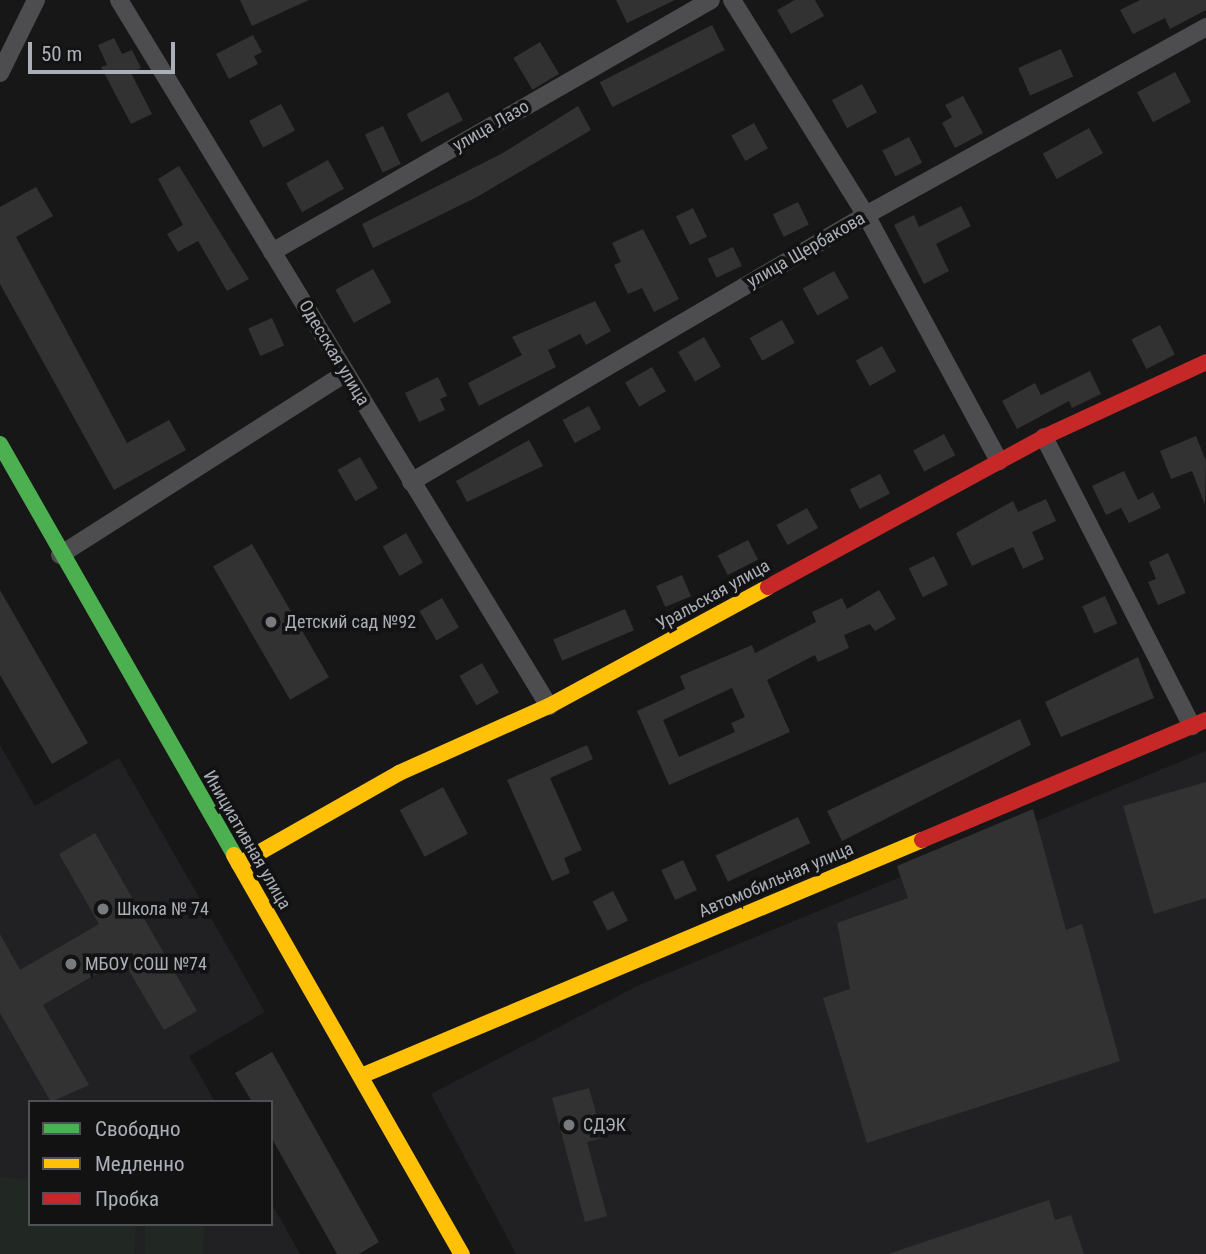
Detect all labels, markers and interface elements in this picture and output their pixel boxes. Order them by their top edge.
scale bar [32,28,178,72]
text: 50 m [41,42,82,66]
street label: улица Лазо [449,96,533,156]
street label: улица Щербакова [743,207,869,293]
street label: Одесская улица [294,296,374,410]
street label: Уральская улица [653,555,773,635]
place label: Детский сад №92 [285,611,416,633]
marker: Детский сад №92 [263,614,279,630]
street label: Инициативная улица [198,767,296,913]
street label: Автомобильная улица [695,838,857,922]
place label: Школа № 74 [117,898,209,920]
marker: Школа № 74 [95,901,111,917]
place label: МБОУ СОШ №74 [85,953,207,975]
marker: МБОУ СОШ №74 [63,956,79,972]
legend [28,1100,273,1226]
place label: СДЭК [583,1114,626,1136]
text: Свободно [95,1117,181,1141]
marker: СДЭК [561,1117,577,1133]
text: Медленно [95,1152,184,1176]
text: Пробка [95,1187,159,1211]

